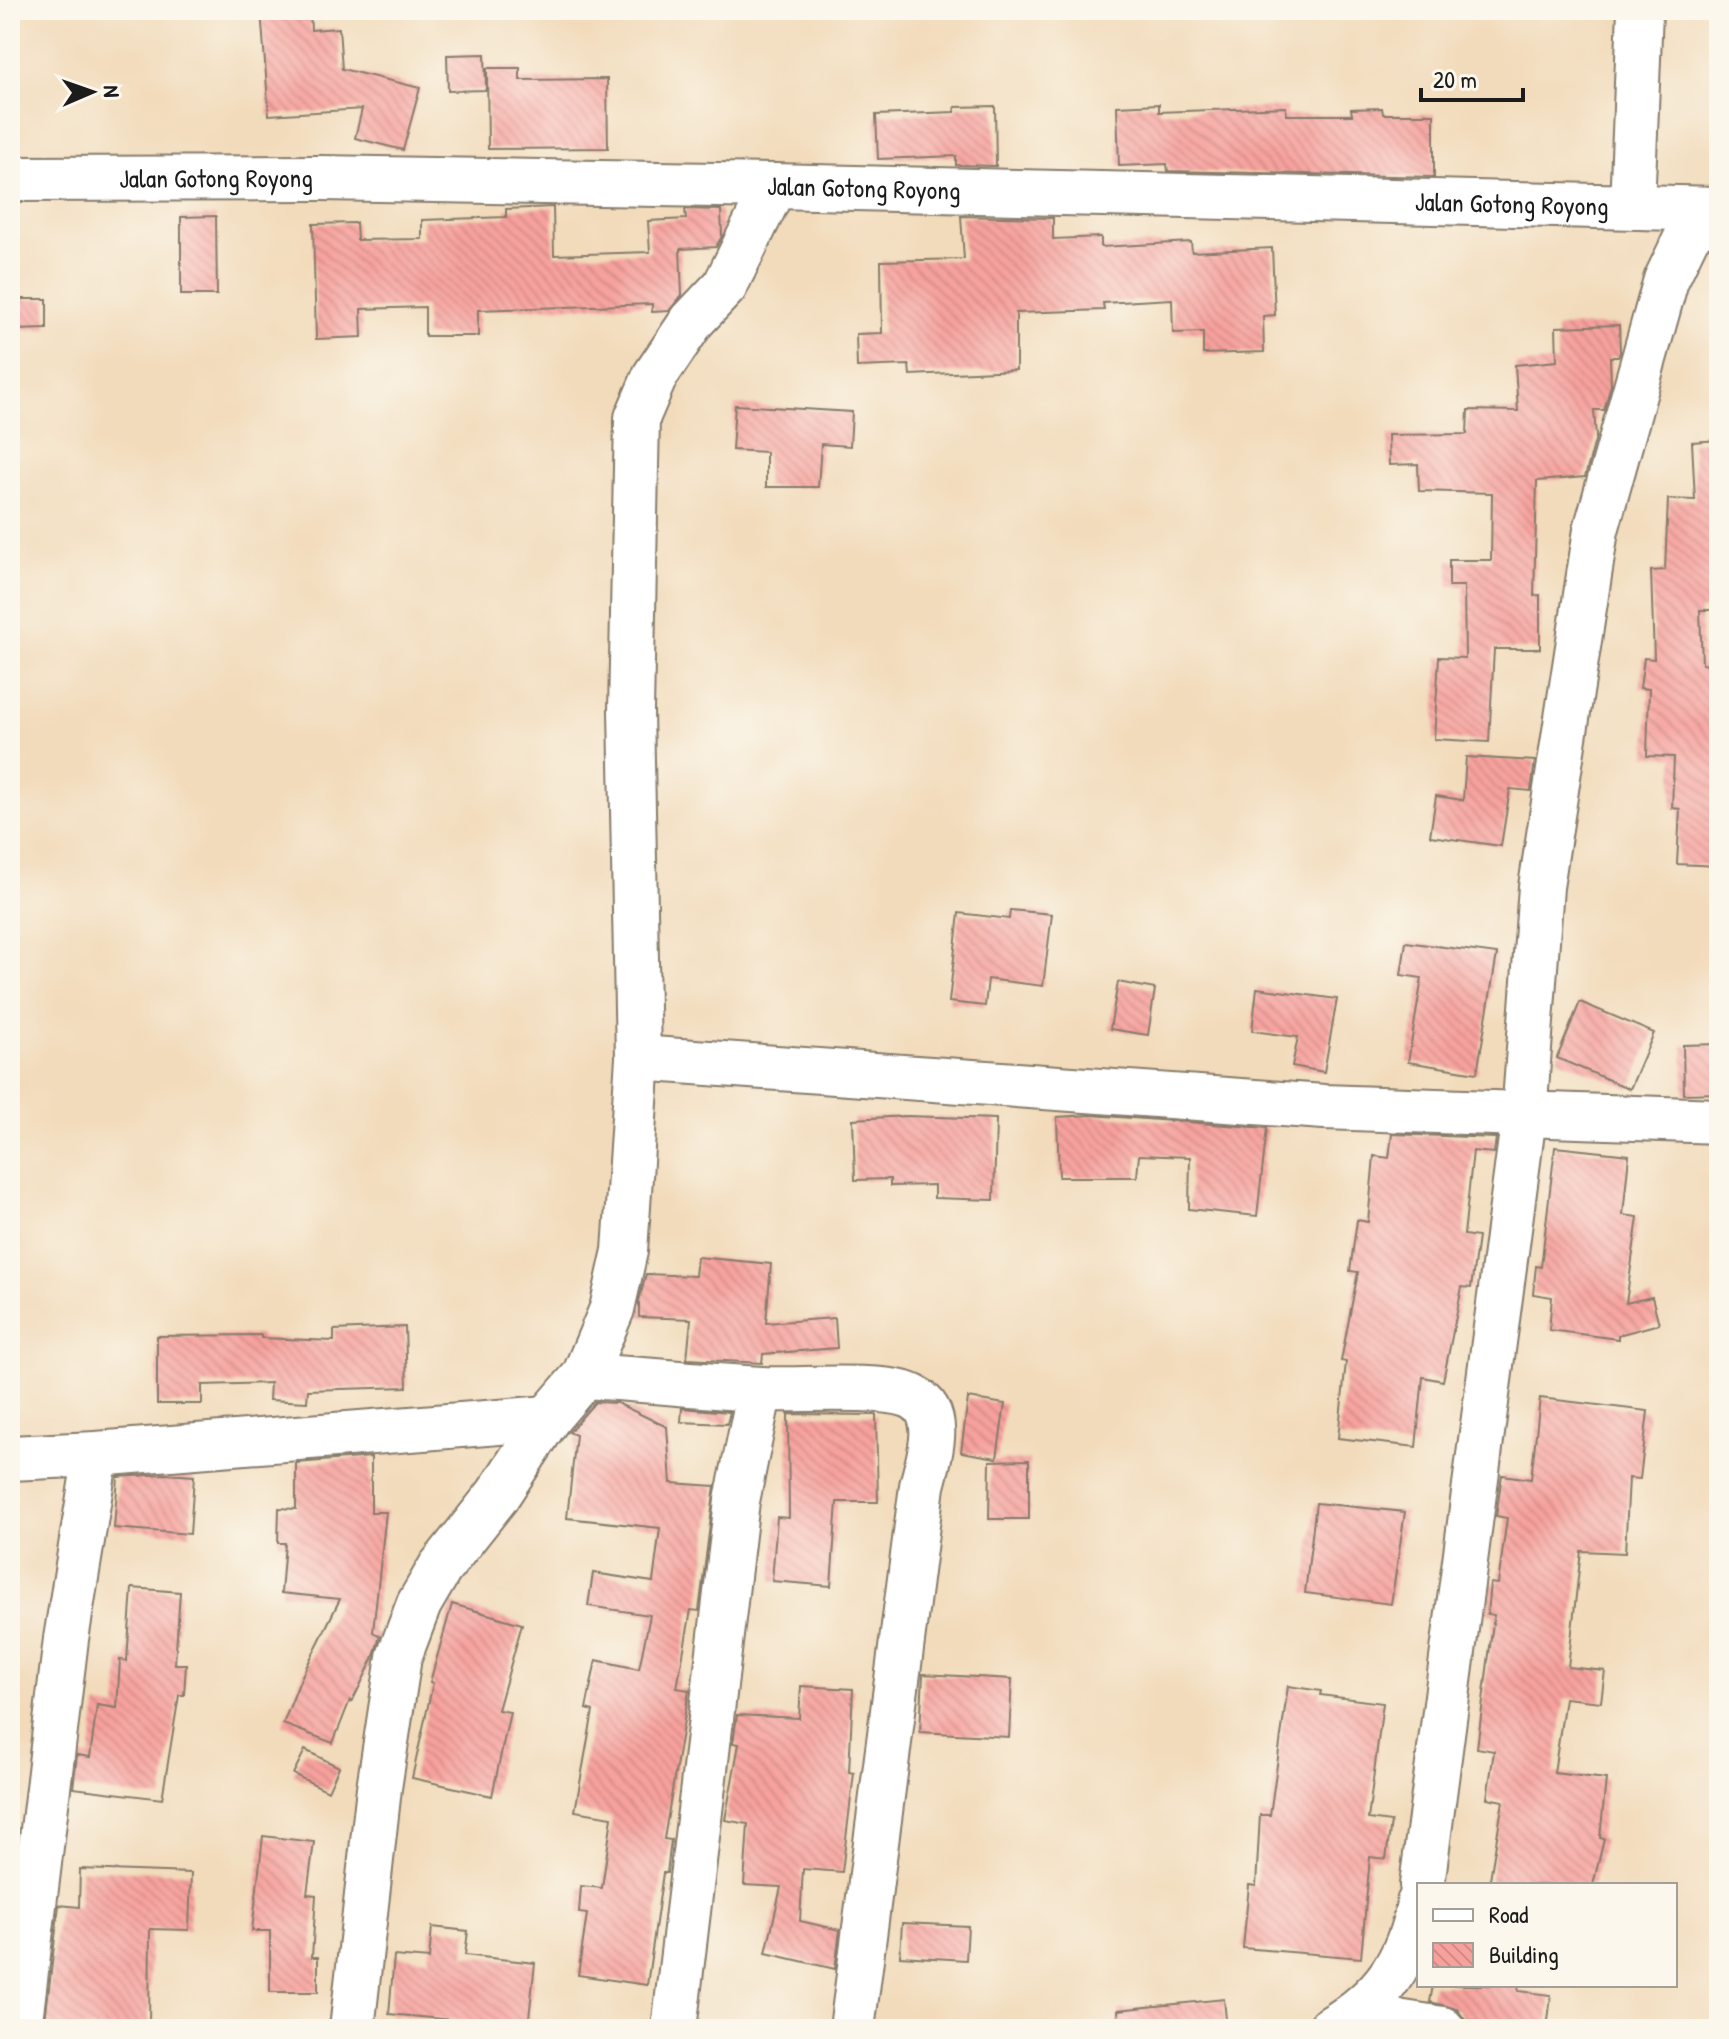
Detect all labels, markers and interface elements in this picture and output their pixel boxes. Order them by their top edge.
north arrow [52,52,132,132]
scale bar [1421,52,1523,102]
text: 20 m [1433,63,1477,95]
text: N [97,85,127,98]
street label: Jalan Gotong Royong [119,160,313,196]
street label: Jalan Gotong Royong [767,168,961,208]
street label: Jalan Gotong Royong [1415,184,1609,223]
legend [1417,1883,1677,1987]
text: Road [1489,1898,1528,1930]
text: Building [1489,1938,1559,1970]

